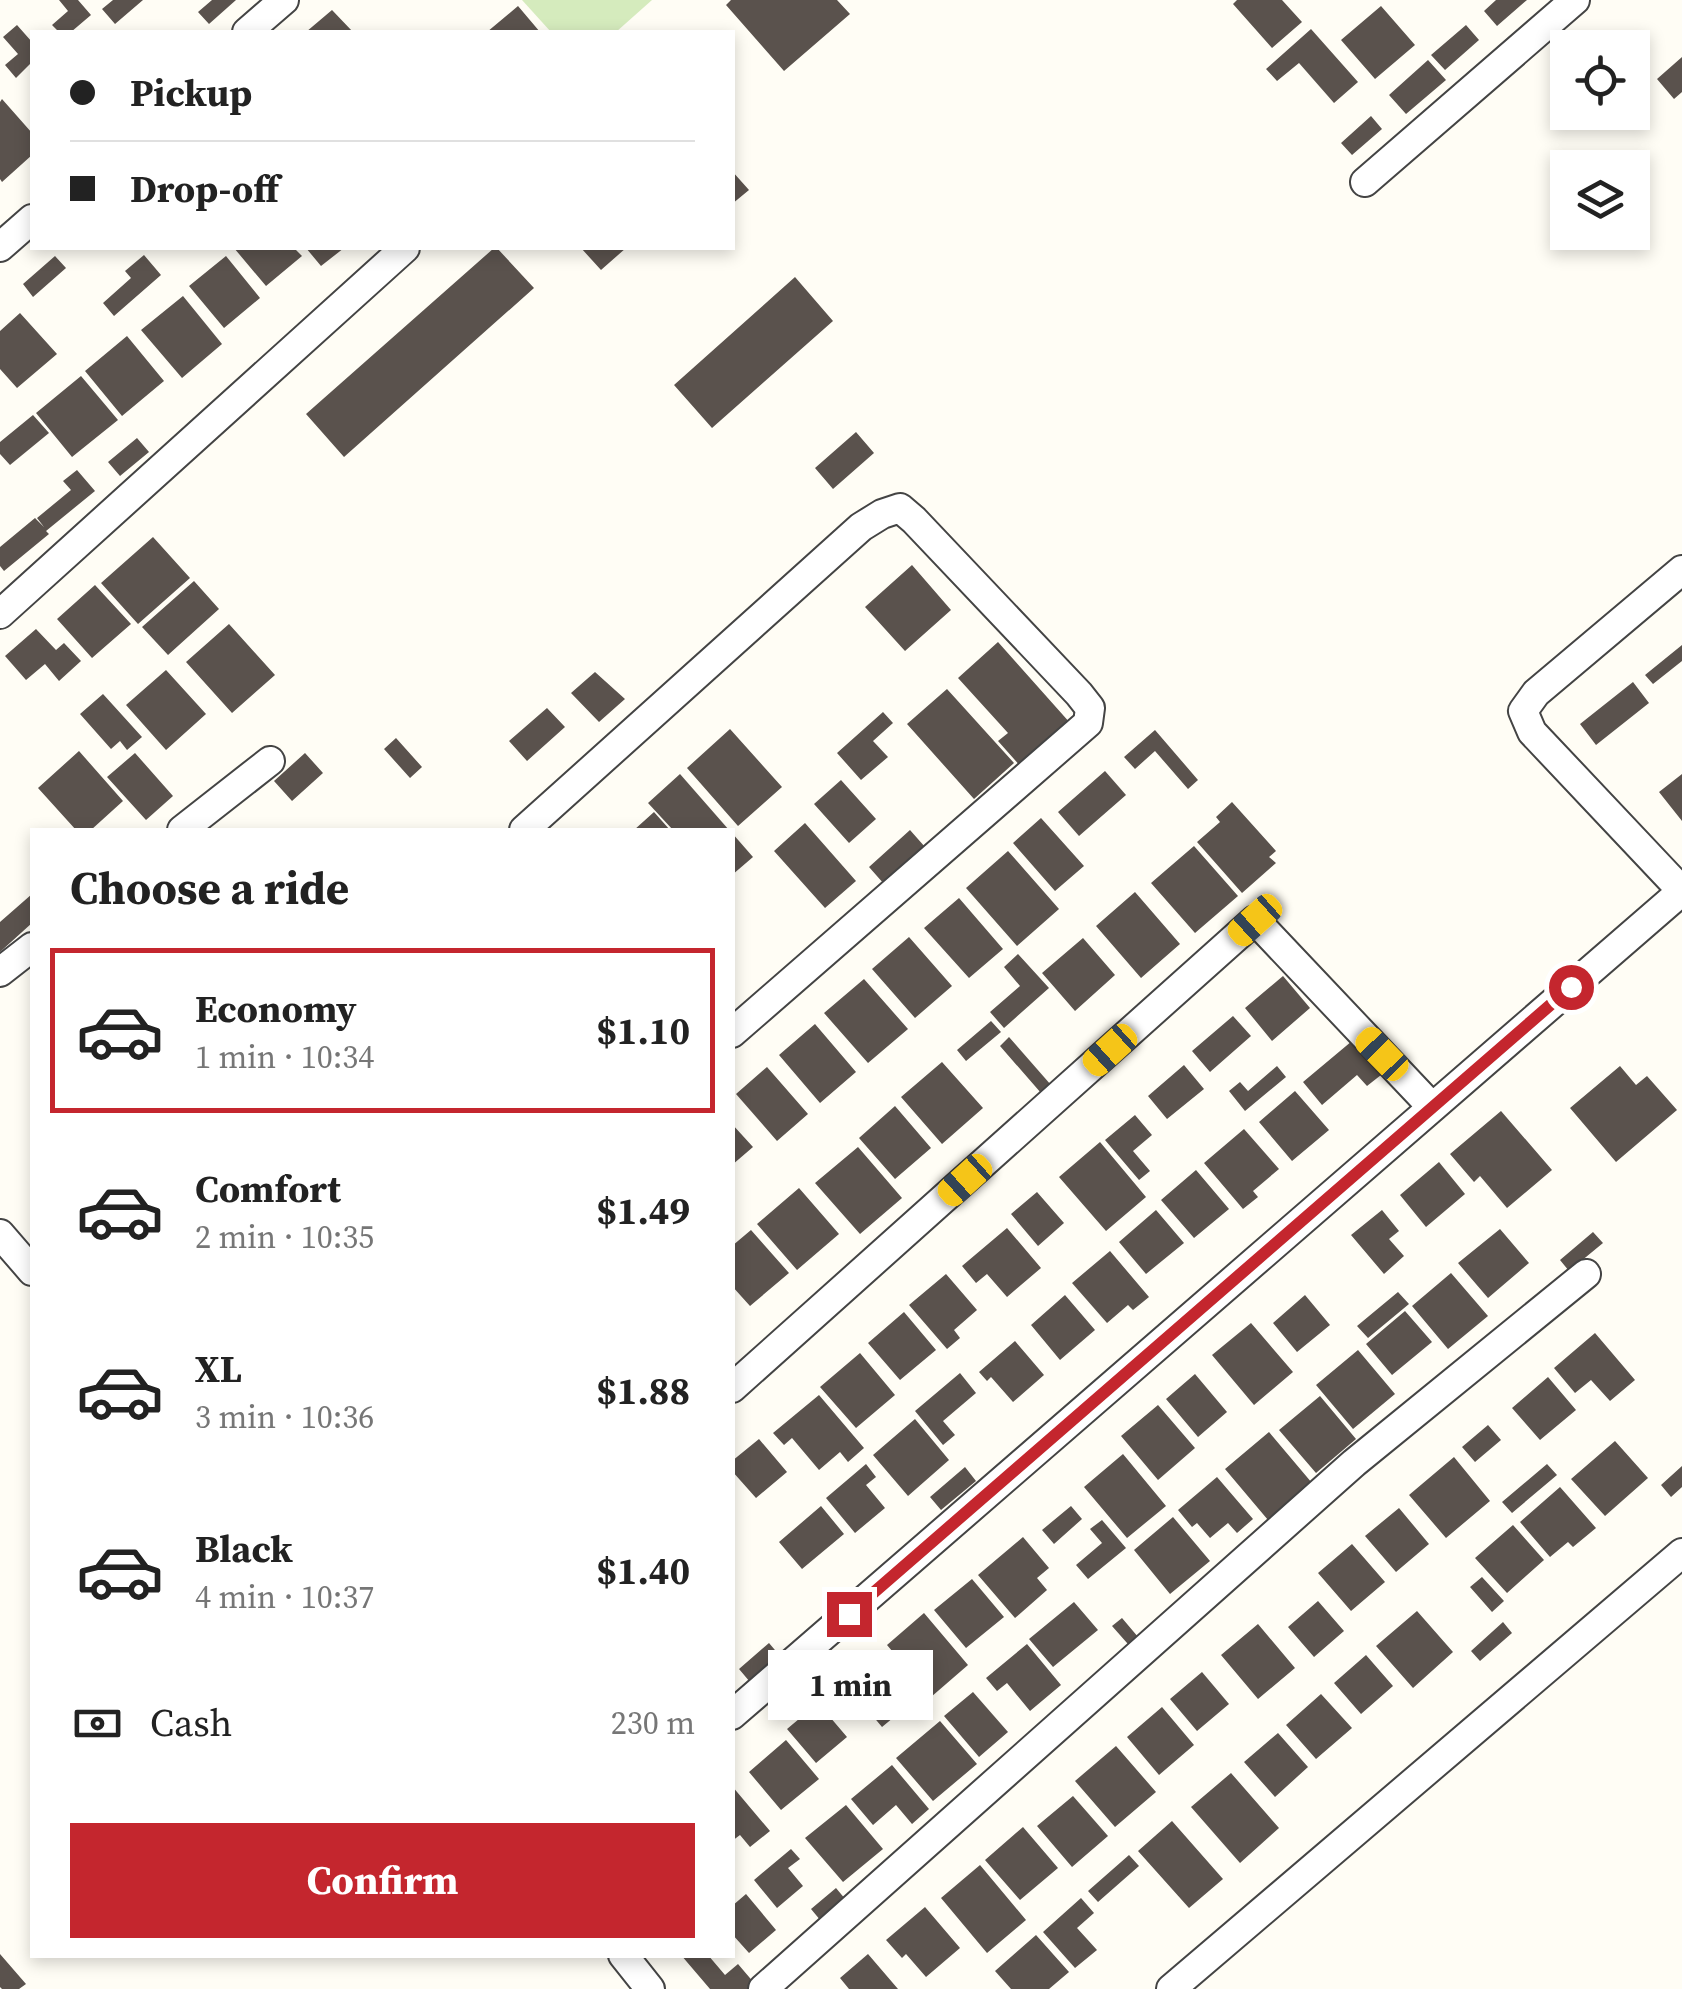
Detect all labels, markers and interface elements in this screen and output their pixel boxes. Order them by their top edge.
map controls [1550,30,1650,250]
button: locate [1550,30,1650,130]
text: Pickup [130,67,252,119]
button: layers [1550,150,1650,250]
text: Drop-off [130,163,279,215]
text: Choose a ride [70,857,349,919]
car [1223,889,1287,951]
route start [1549,965,1594,1010]
text: Economy [195,983,357,1035]
icon: car [75,986,165,1076]
text: $1.10 [596,1005,690,1057]
car [1078,1019,1142,1081]
car [1350,1022,1414,1086]
text: 1 min · 10:34 [195,1035,374,1079]
car [933,1149,997,1211]
text: Comfort [195,1163,341,1215]
icon: car [75,1166,165,1256]
text: $1.49 [596,1185,690,1237]
text: 2 min · 10:35 [195,1215,374,1259]
text: XL [195,1343,242,1395]
icon: car [75,1346,165,1436]
text: $1.88 [596,1365,690,1417]
text: 3 min · 10:36 [195,1395,374,1439]
text: Black [195,1523,293,1575]
icon: car [75,1526,165,1616]
text: $1.40 [596,1545,690,1597]
text: 4 min · 10:37 [195,1575,374,1619]
route end [827,1592,872,1637]
callout: 1 min [766,1649,932,1719]
text: 1 min [809,1663,892,1707]
icon: cash [70,1696,125,1751]
text: Cash [150,1697,232,1749]
text: 230 m [611,1701,695,1745]
button: Confirm [70,1823,695,1938]

